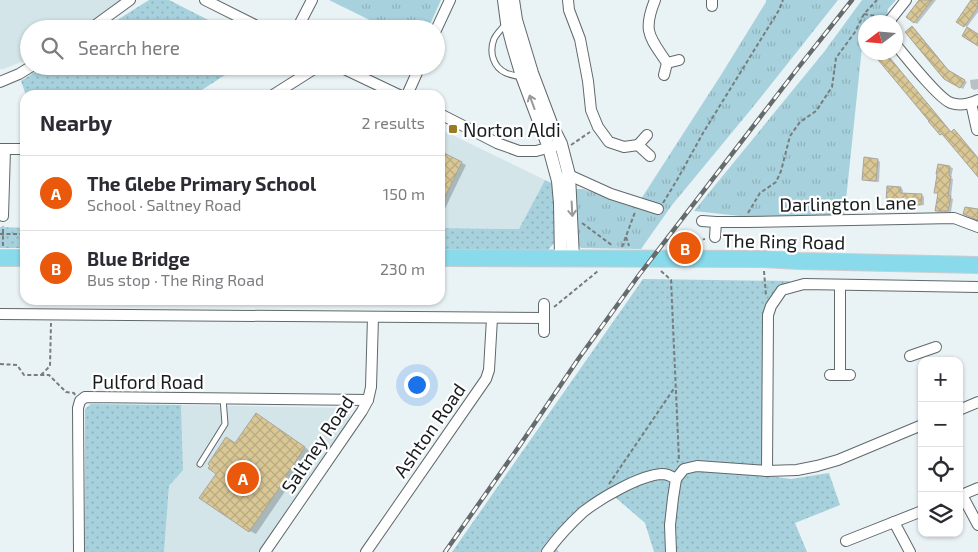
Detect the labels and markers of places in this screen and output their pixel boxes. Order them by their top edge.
place label: Norton Aldi [463,118,561,141]
marker: Norton Aldi [447,123,459,135]
pin: B [669,229,701,267]
pin: A [227,459,259,497]

